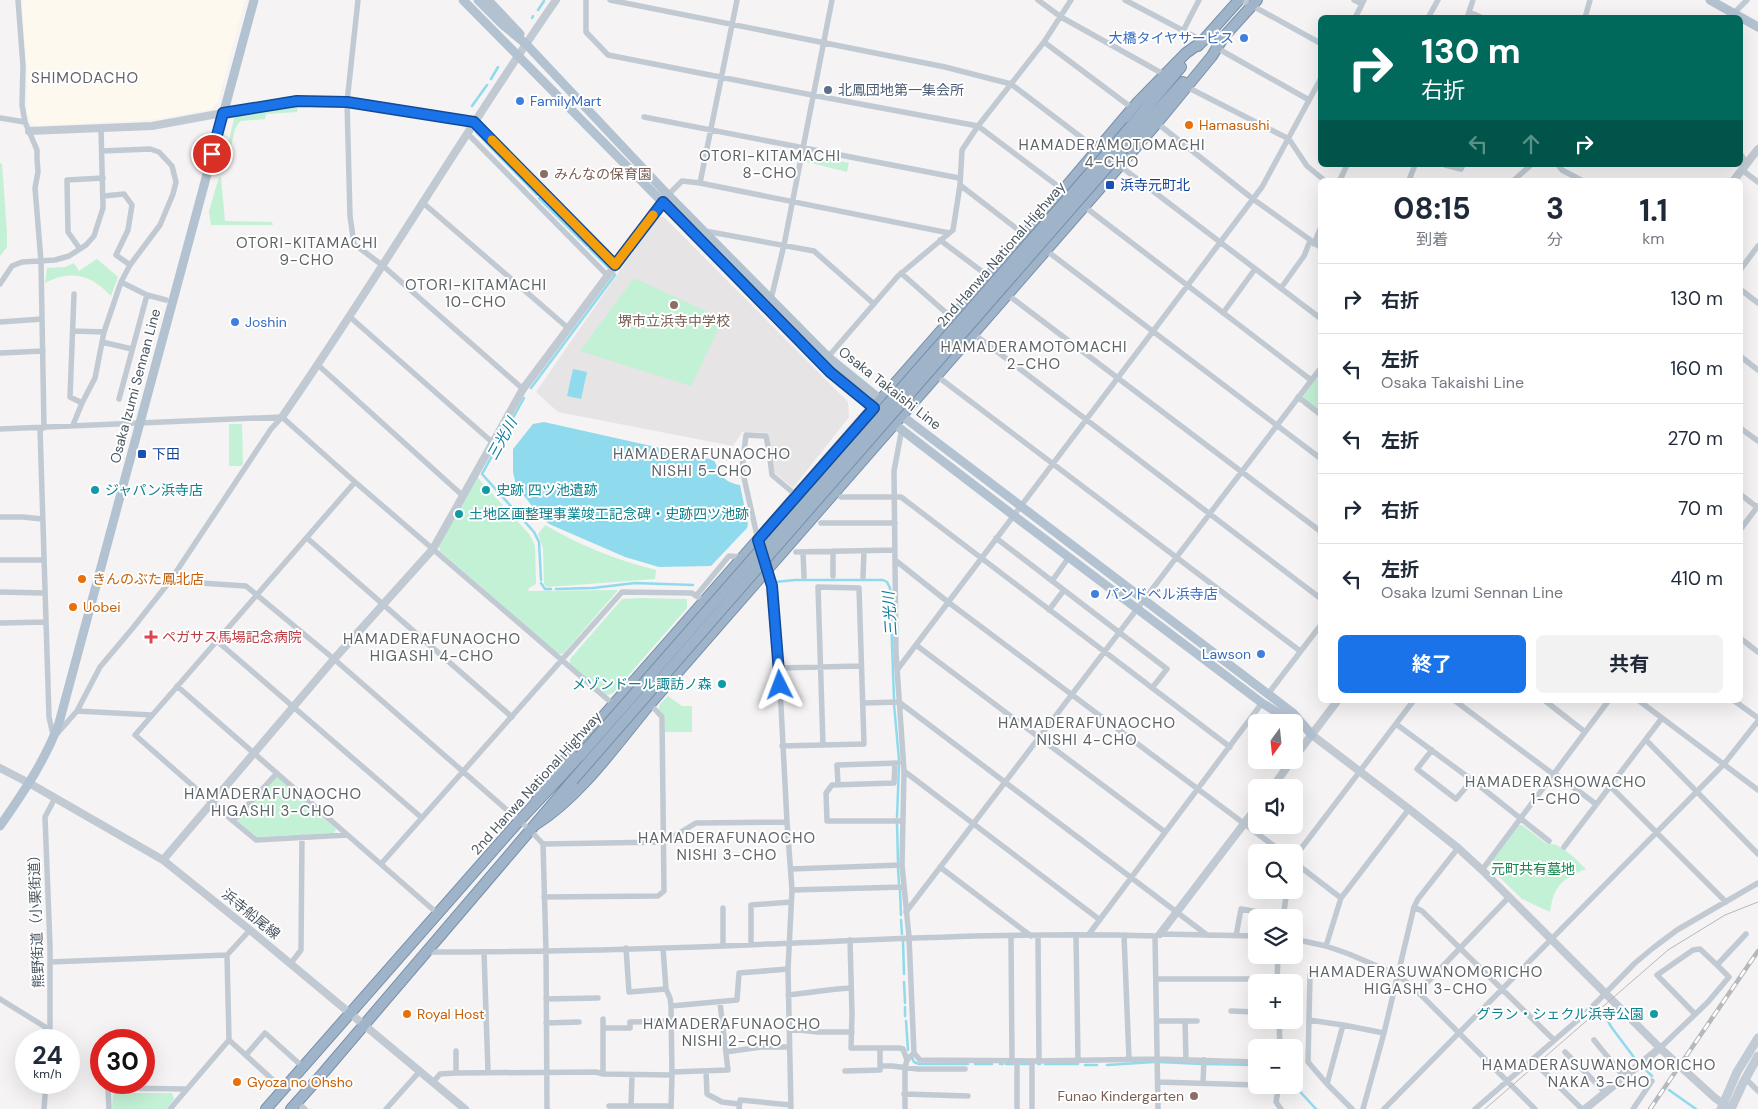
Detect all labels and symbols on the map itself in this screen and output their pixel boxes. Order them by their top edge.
place label: 大橋タイヤサービス [1108,29,1234,47]
marker: 大橋タイヤサービス [1238,32,1250,44]
district label: SHIMODACHO [31,68,139,88]
place label: 北鳳団地第一集会所 [838,81,964,99]
marker: 北鳳団地第一集会所 [822,84,834,96]
place label: FamilyMart [530,92,601,110]
marker: FamilyMart [514,95,526,107]
place label: Hamasushi [1199,116,1270,134]
marker: Hamasushi [1183,119,1195,131]
pin [191,133,233,175]
district label: HAMADERAMOTOMACHI 4-CHO [1018,135,1206,172]
district label: OTORI-KITAMACHI 8-CHO [699,146,841,183]
place label: みんなの保育園 [554,165,652,183]
marker: みんなの保育園 [538,168,550,180]
place label: 浜寺元町北 [1120,176,1190,194]
street label: 2nd Hanwa National Highway [933,177,1069,330]
marker: 浜寺元町北 [1104,179,1116,191]
district label: OTORI-KITAMACHI 9-CHO [236,233,378,270]
district label: OTORI-KITAMACHI 10-CHO [405,275,547,312]
marker: 堺市立浜寺中学校 [668,299,680,311]
street label: Osaka Izumi Sennan Line [106,307,164,465]
place label: 堺市立浜寺中学校 [618,312,730,330]
place label: Joshin [245,313,287,331]
marker: Joshin [229,316,241,328]
district label: HAMADERAMOTOMACHI 2-CHO [940,337,1128,374]
street label: Osaka Takaishi Line [835,342,945,434]
water label: 三光川 [482,413,523,464]
district label: HAMADERAFUNAOCHO NISHI 5-CHO [613,444,791,481]
place label: 下田 [152,445,180,463]
marker: 下田 [136,448,148,460]
place label: ジャパン浜寺店 [105,481,203,499]
place label: 史跡 四ツ池遺跡 [496,481,598,499]
marker: ジャパン浜寺店 [89,484,101,496]
marker: 史跡 四ツ池遺跡 [480,484,492,496]
place label: 土地区画整理事業竣工記念碑・史跡四ツ池跡 [469,505,749,523]
marker: 土地区画整理事業竣工記念碑・史跡四ツ池跡 [453,508,465,520]
place label: きんのぶた鳳北店 [92,570,204,588]
marker: きんのぶた鳳北店 [76,573,88,585]
place label: パンドベル浜寺店 [1105,585,1218,603]
marker: パンドベル浜寺店 [1089,588,1101,600]
water label: 三光川 [878,589,902,637]
place label: Uobei [83,598,121,616]
marker: Uobei [67,601,79,613]
place label: ペガサス馬場記念病院 [162,628,302,646]
district label: HAMADERAFUNAOCHO HIGASHI 4-CHO [343,629,521,666]
marker: ペガサス馬場記念病院 [144,630,158,644]
place label: Lawson [1202,645,1251,663]
marker: Lawson [1255,648,1267,660]
position arrow [753,658,805,710]
place label: メゾンドール諏訪ノ森 [572,675,712,693]
marker: メゾンドール諏訪ノ森 [716,678,728,690]
street label: 2nd Hanwa National Highway [467,707,605,858]
district label: HAMADERAFUNAOCHO NISHI 4-CHO [998,713,1176,750]
north arrow [1248,714,1302,769]
district label: HAMADERASHOWACHO 1-CHO [1465,772,1647,809]
district label: HAMADERAFUNAOCHO HIGASHI 3-CHO [184,784,362,821]
district label: HAMADERAFUNAOCHO NISHI 3-CHO [638,828,816,865]
street label: 熊野街道（小栗街道） [25,848,47,988]
park label: 元町共有墓地 [1491,860,1575,878]
street label: 浜寺船尾線 [218,885,284,943]
district label: HAMADERASUWANOMORICHO HIGASHI 3-CHO [1309,962,1543,999]
place label: Royal Host [417,1005,485,1023]
place label: グラン・シェクル浜寺公園 [1476,1005,1644,1023]
marker: Royal Host [401,1008,413,1020]
marker: グラン・シェクル浜寺公園 [1648,1008,1660,1020]
district label: HAMADERAFUNAOCHO NISHI 2-CHO [643,1014,821,1051]
speed limit sign: 30 [90,1029,155,1094]
district label: HAMADERASUWANOMORICHO NAKA 3-CHO [1482,1055,1716,1092]
place label: Gyoza no Ohsho [247,1073,353,1091]
marker: Gyoza no Ohsho [231,1076,243,1088]
place label: Funao Kindergarten [1058,1087,1184,1105]
marker: Funao Kindergarten [1188,1090,1200,1102]

